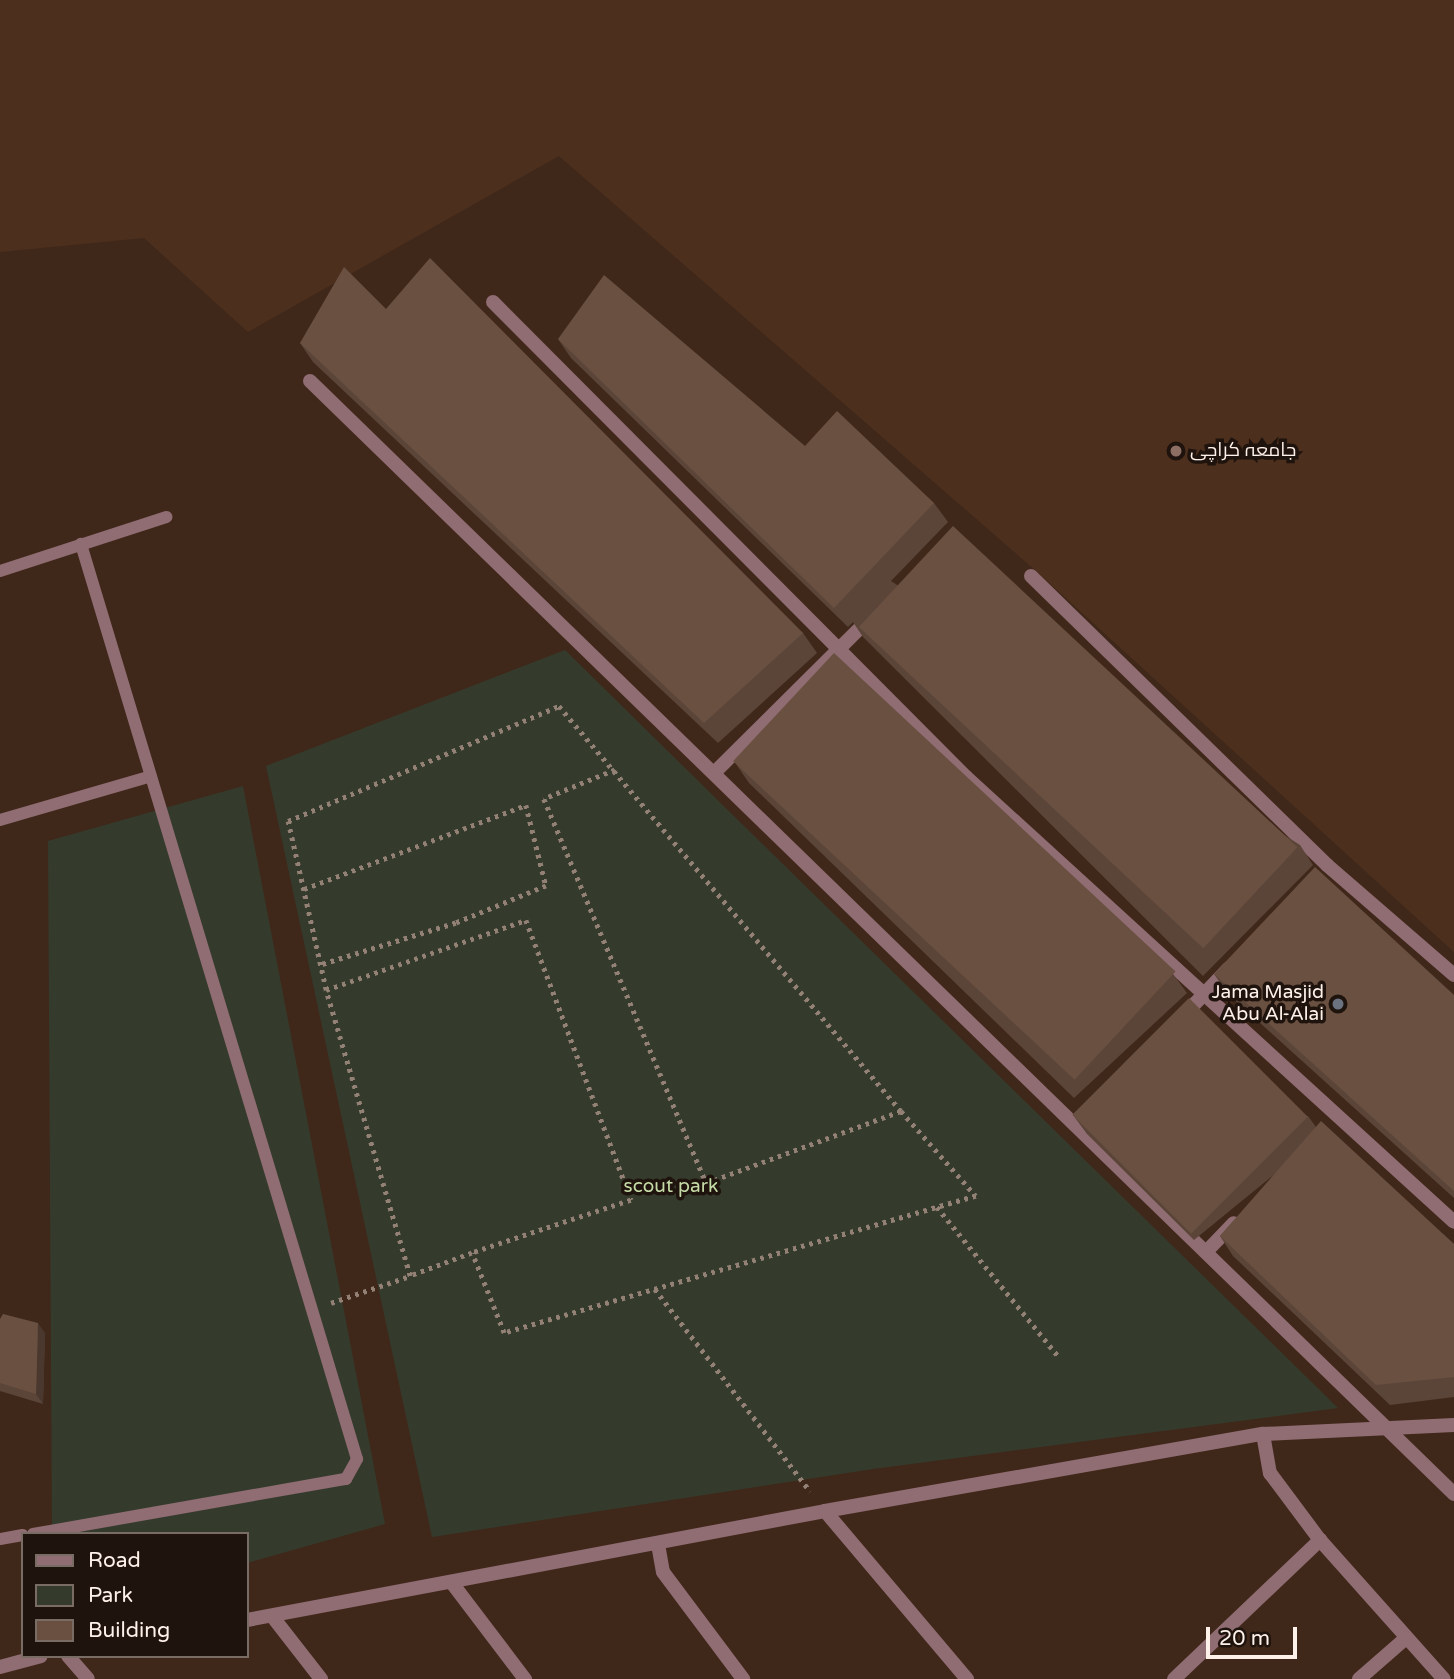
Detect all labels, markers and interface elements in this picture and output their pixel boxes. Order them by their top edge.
place label: جامعہ کراچی [1190,440,1296,462]
marker: جامعہ کراچی [1168,443,1184,459]
place label: Jama Masjid Abu Al-Alai [1212,982,1324,1026]
marker: Jama Masjid Abu Al-Alai [1330,996,1346,1012]
park label: scout park [624,1176,718,1198]
legend [21,1532,248,1658]
text: Road [88,1548,141,1573]
text: Park [88,1583,133,1608]
scale bar [1209,1612,1300,1656]
text: Building [88,1618,170,1643]
text: 20 m [1219,1626,1270,1651]

